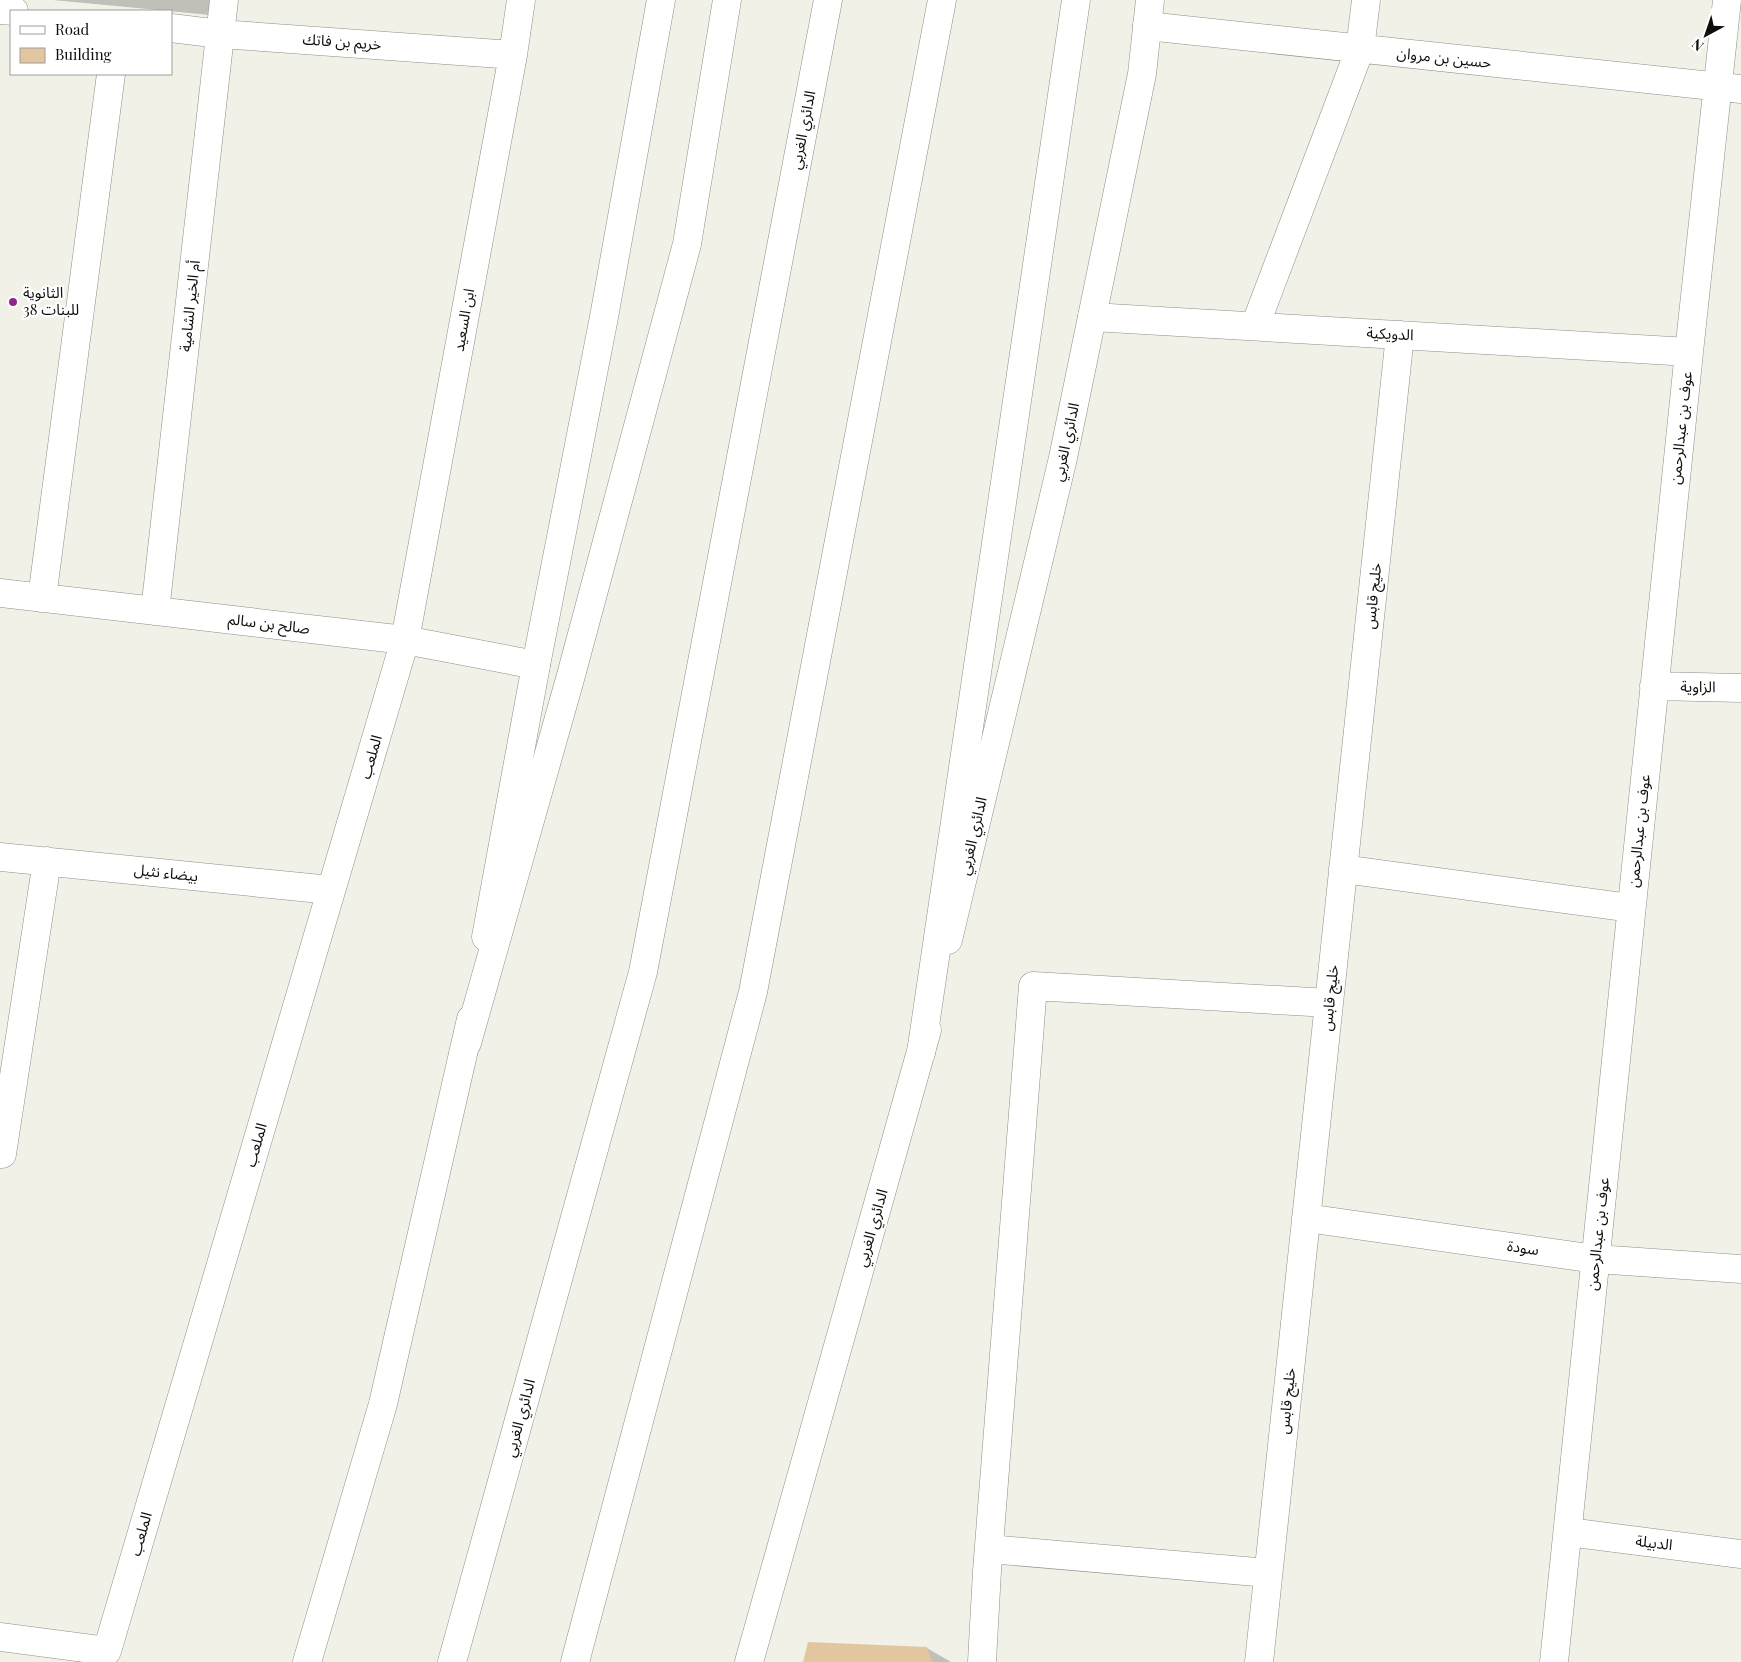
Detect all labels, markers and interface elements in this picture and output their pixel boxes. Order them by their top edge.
legend [10,10,172,75]
north arrow [1681,10,1731,60]
text: Road [55,19,89,39]
street label: خريم بن فاتك [302,28,382,56]
text: N [1687,35,1707,56]
street label: حسين بن مروان [1396,42,1493,72]
text: Building [55,44,112,64]
street label: الدائري الغربي [785,89,822,171]
street label: أم الخير الشامية [174,259,206,353]
place label: الثانوية 38 للبنات [23,282,79,319]
street label: ابن السعيد [448,287,478,353]
marker: الثانوية 38 للبنات [7,296,19,308]
street label: الدويكية [1366,322,1414,344]
street label: عوف بن عبدالرحمن [1664,370,1696,486]
street label: الدائري الغربي [1047,401,1086,484]
street label: خليج قابس [1359,562,1388,630]
street label: صالح بن سالم [227,608,311,641]
street label: الزاوية [1680,676,1716,696]
street label: الملعب [354,732,386,781]
street label: عوف بن عبدالرحمن [1622,773,1654,889]
street label: الدائري الغربي [953,795,993,878]
street label: بيضاء نثيل [133,859,199,885]
street label: خليج قابس [1316,964,1345,1032]
street label: الملعب [239,1120,271,1169]
street label: عوف بن عبدالرحمن [1581,1176,1613,1292]
street label: الدائري الغربي [850,1187,894,1270]
street label: سودة [1506,1235,1541,1259]
street label: خليج قابس [1273,1367,1302,1435]
street label: الدائري الغربي [499,1377,541,1460]
street label: الملعب [124,1509,156,1558]
street label: الدبيلة [1635,1530,1674,1554]

